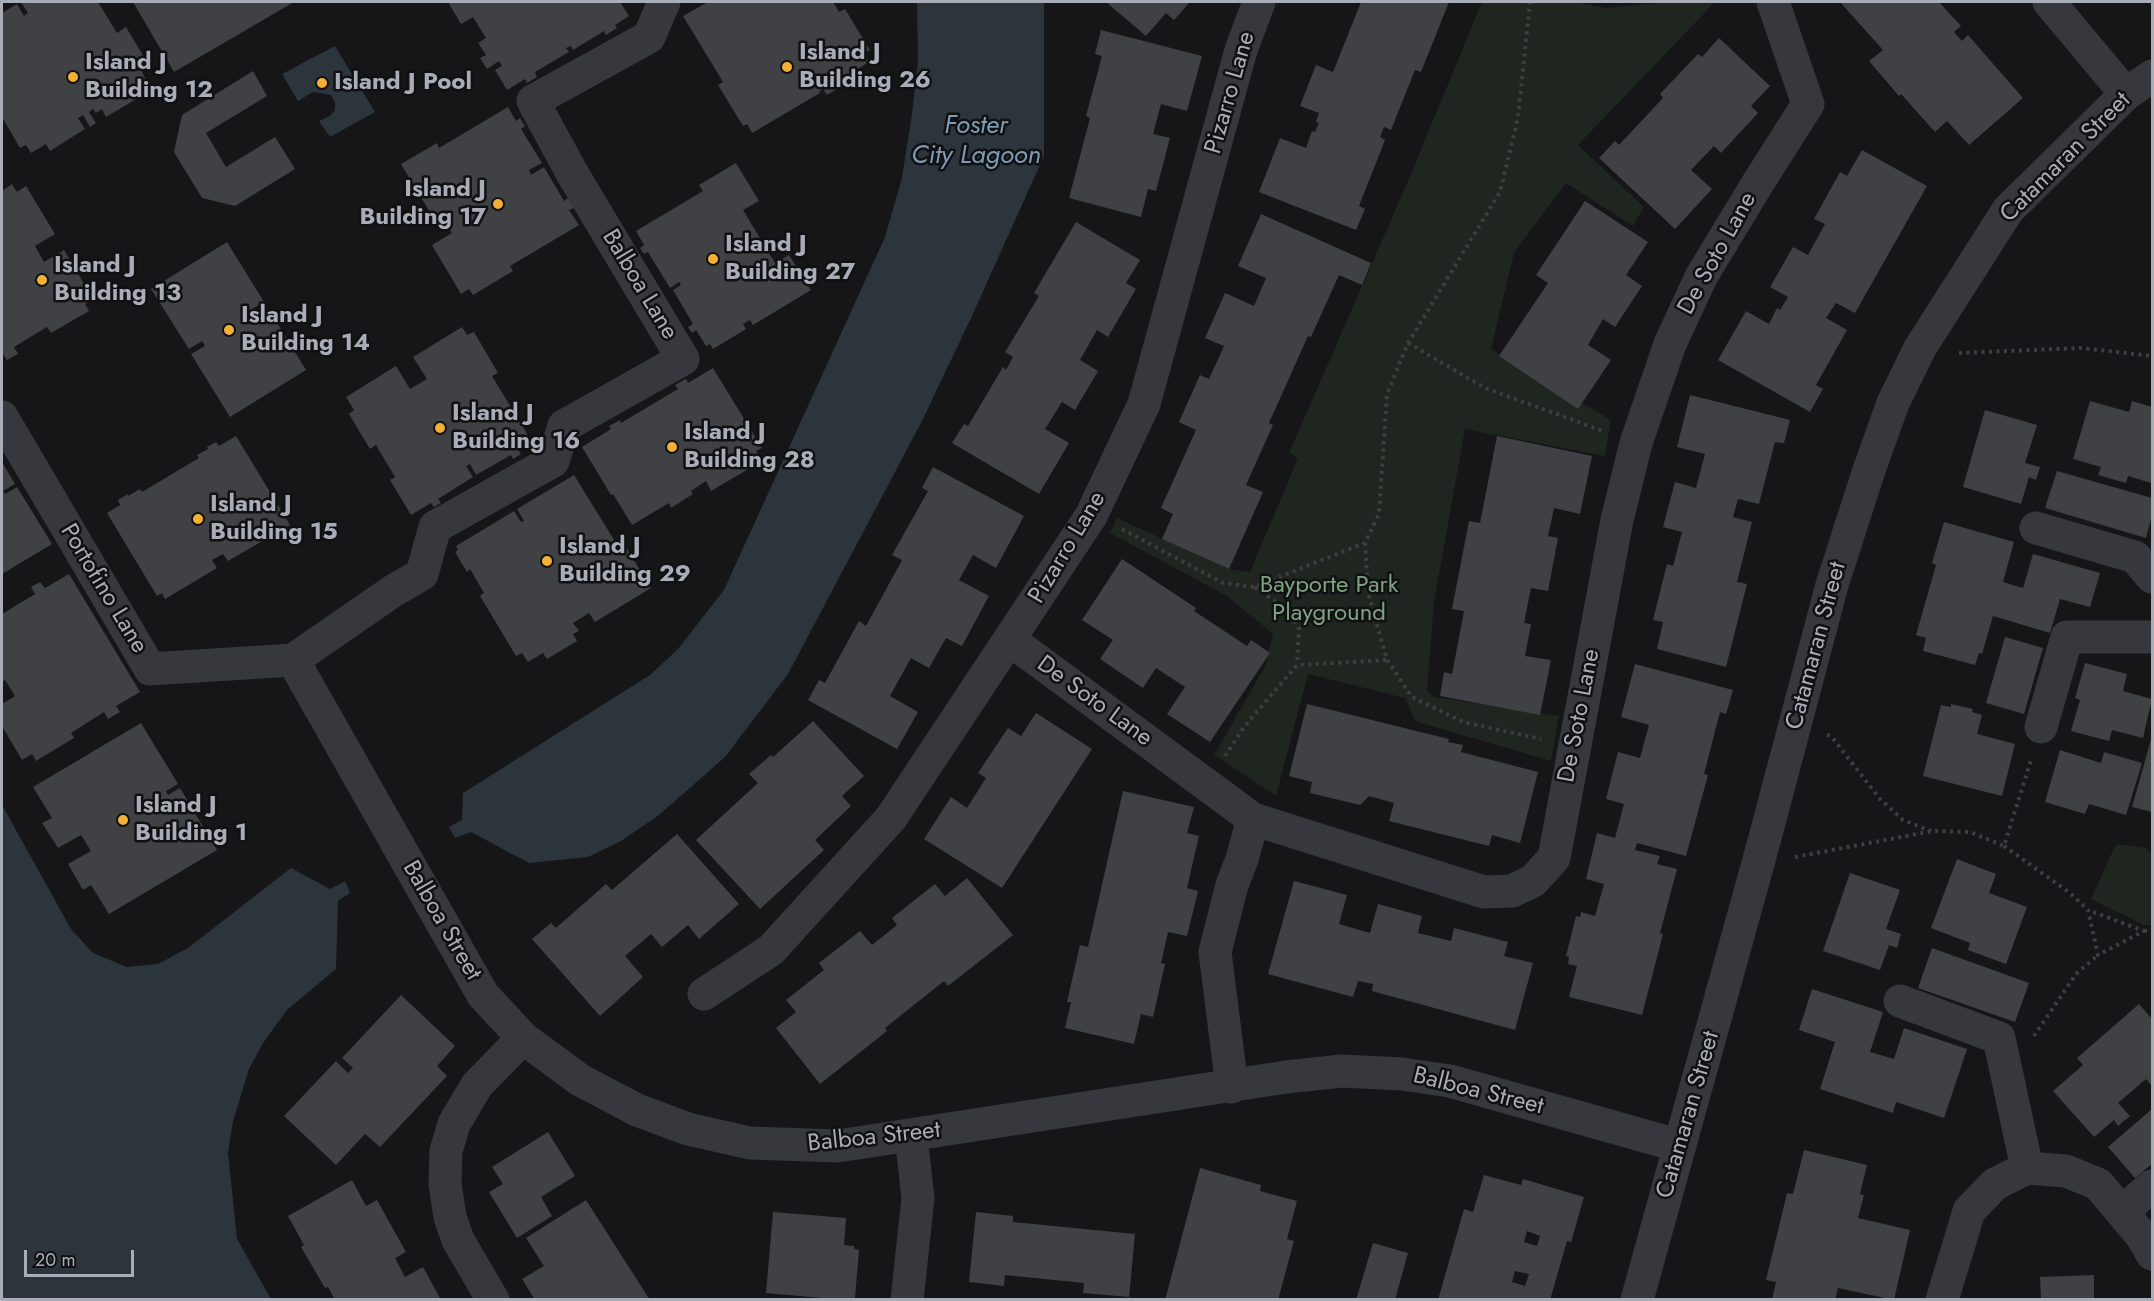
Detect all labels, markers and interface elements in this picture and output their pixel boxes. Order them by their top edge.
street label: Pizarro Lane [1200,29,1262,157]
place label: Island J Building 26 [799,39,931,95]
place label: Island J Building 12 [85,49,213,105]
marker: Island J Building 26 [780,60,794,74]
place label: Island J Pool [334,69,472,97]
marker: Island J Building 12 [66,70,80,84]
marker: Island J Pool [315,76,329,90]
street label: Catamaran Street [1995,87,2137,229]
water label: Foster City Lagoon [911,111,1041,172]
place label: Island J Building 17 [359,176,486,232]
street label: De Soto Lane [1673,188,1763,320]
marker: Island J Building 17 [491,197,505,211]
street label: Balboa Lane [595,225,683,345]
place label: Island J Building 27 [725,231,855,287]
place label: Island J Building 13 [54,252,181,308]
marker: Island J Building 27 [706,252,720,266]
marker: Island J Building 13 [35,273,49,287]
place label: Island J Building 14 [241,302,370,358]
marker: Island J Building 14 [222,323,236,337]
place label: Island J Building 16 [452,400,580,456]
place label: Island J Building 28 [684,419,815,475]
marker: Island J Building 16 [433,421,447,435]
marker: Island J Building 28 [665,440,679,454]
street label: Pizarro Lane [1023,487,1113,609]
place label: Island J Building 15 [210,491,338,547]
marker: Island J Building 15 [191,512,205,526]
street label: Portofino Lane [53,519,153,659]
place label: Island J Building 29 [559,533,691,589]
marker: Island J Building 29 [540,554,554,568]
street label: Catamaran Street [1781,559,1853,733]
park label: Bayporte Park Playground [1260,572,1398,628]
street label: De Soto Lane [1553,647,1607,785]
street label: De Soto Lane [1031,651,1157,753]
place label: Island J Building 1 [135,792,247,848]
marker: Island J Building 1 [116,813,130,827]
street label: Balboa Street [395,856,487,986]
street label: Catamaran Street [1651,1028,1727,1202]
street label: Balboa Street [1410,1062,1546,1122]
street label: Balboa Street [806,1117,942,1159]
scale bar [27,1238,136,1276]
text: 20 m [35,1247,75,1273]

